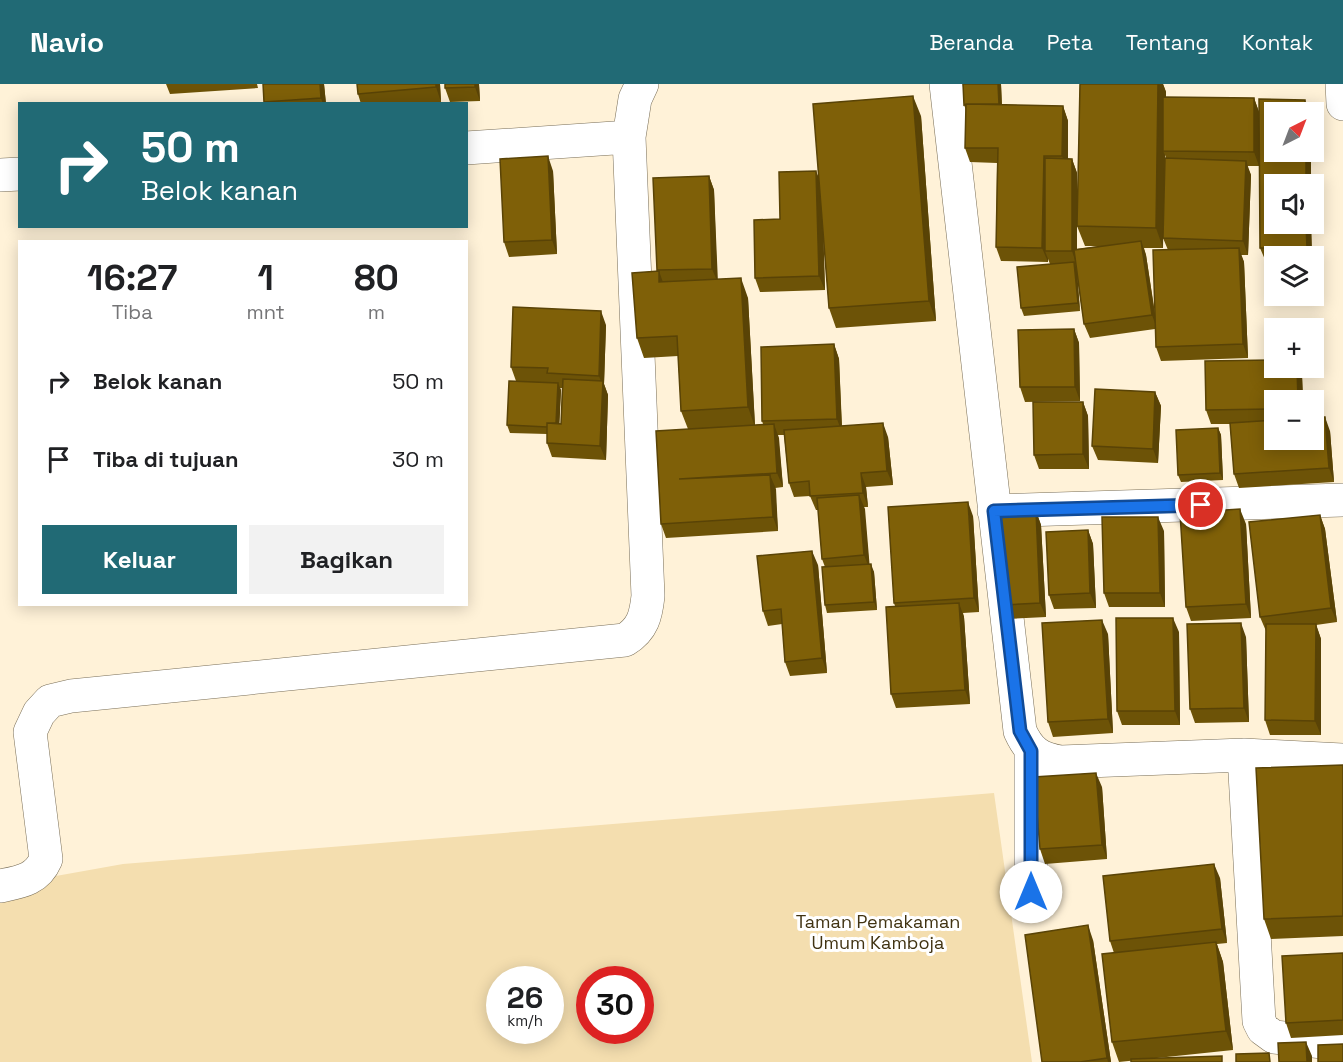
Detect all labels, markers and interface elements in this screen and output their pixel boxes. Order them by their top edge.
text: Navio [30,24,104,60]
text: Beranda [929,29,1014,56]
text: Peta [1047,29,1093,56]
text: Tentang [1126,29,1209,56]
text: Kontak [1242,29,1313,56]
north arrow [1264,102,1324,162]
map controls [1264,102,1324,450]
text: 50 m [141,121,240,174]
icon: right [42,126,120,204]
text: Belok kanan [141,173,298,208]
button: sound [1264,174,1324,234]
button: layers [1264,246,1324,306]
text: 16:27 [87,255,177,301]
text: 1 [257,255,274,301]
text: 80 [354,255,399,301]
text: Tiba [112,299,153,325]
text: mnt [246,299,285,325]
text: m [368,299,385,325]
button: + [1264,318,1324,378]
icon: right [42,365,75,398]
text: Belok kanan [93,367,222,395]
text: 50 m [392,367,444,395]
button: − [1264,390,1324,450]
icon: arrive [42,443,75,476]
text: Tiba di tujuan [93,445,239,473]
text: 30 m [392,445,444,473]
pin [1175,479,1226,530]
icon: arrive [1184,488,1217,521]
button: Keluar [42,525,237,594]
button: Bagikan [249,525,444,594]
position arrow [999,860,1063,924]
park label: Taman Pemakaman Umum Kamboja [796,910,960,954]
speed limit sign: 30 [576,966,654,1044]
text: 26 [507,978,543,1017]
text: km/h [507,1011,543,1030]

